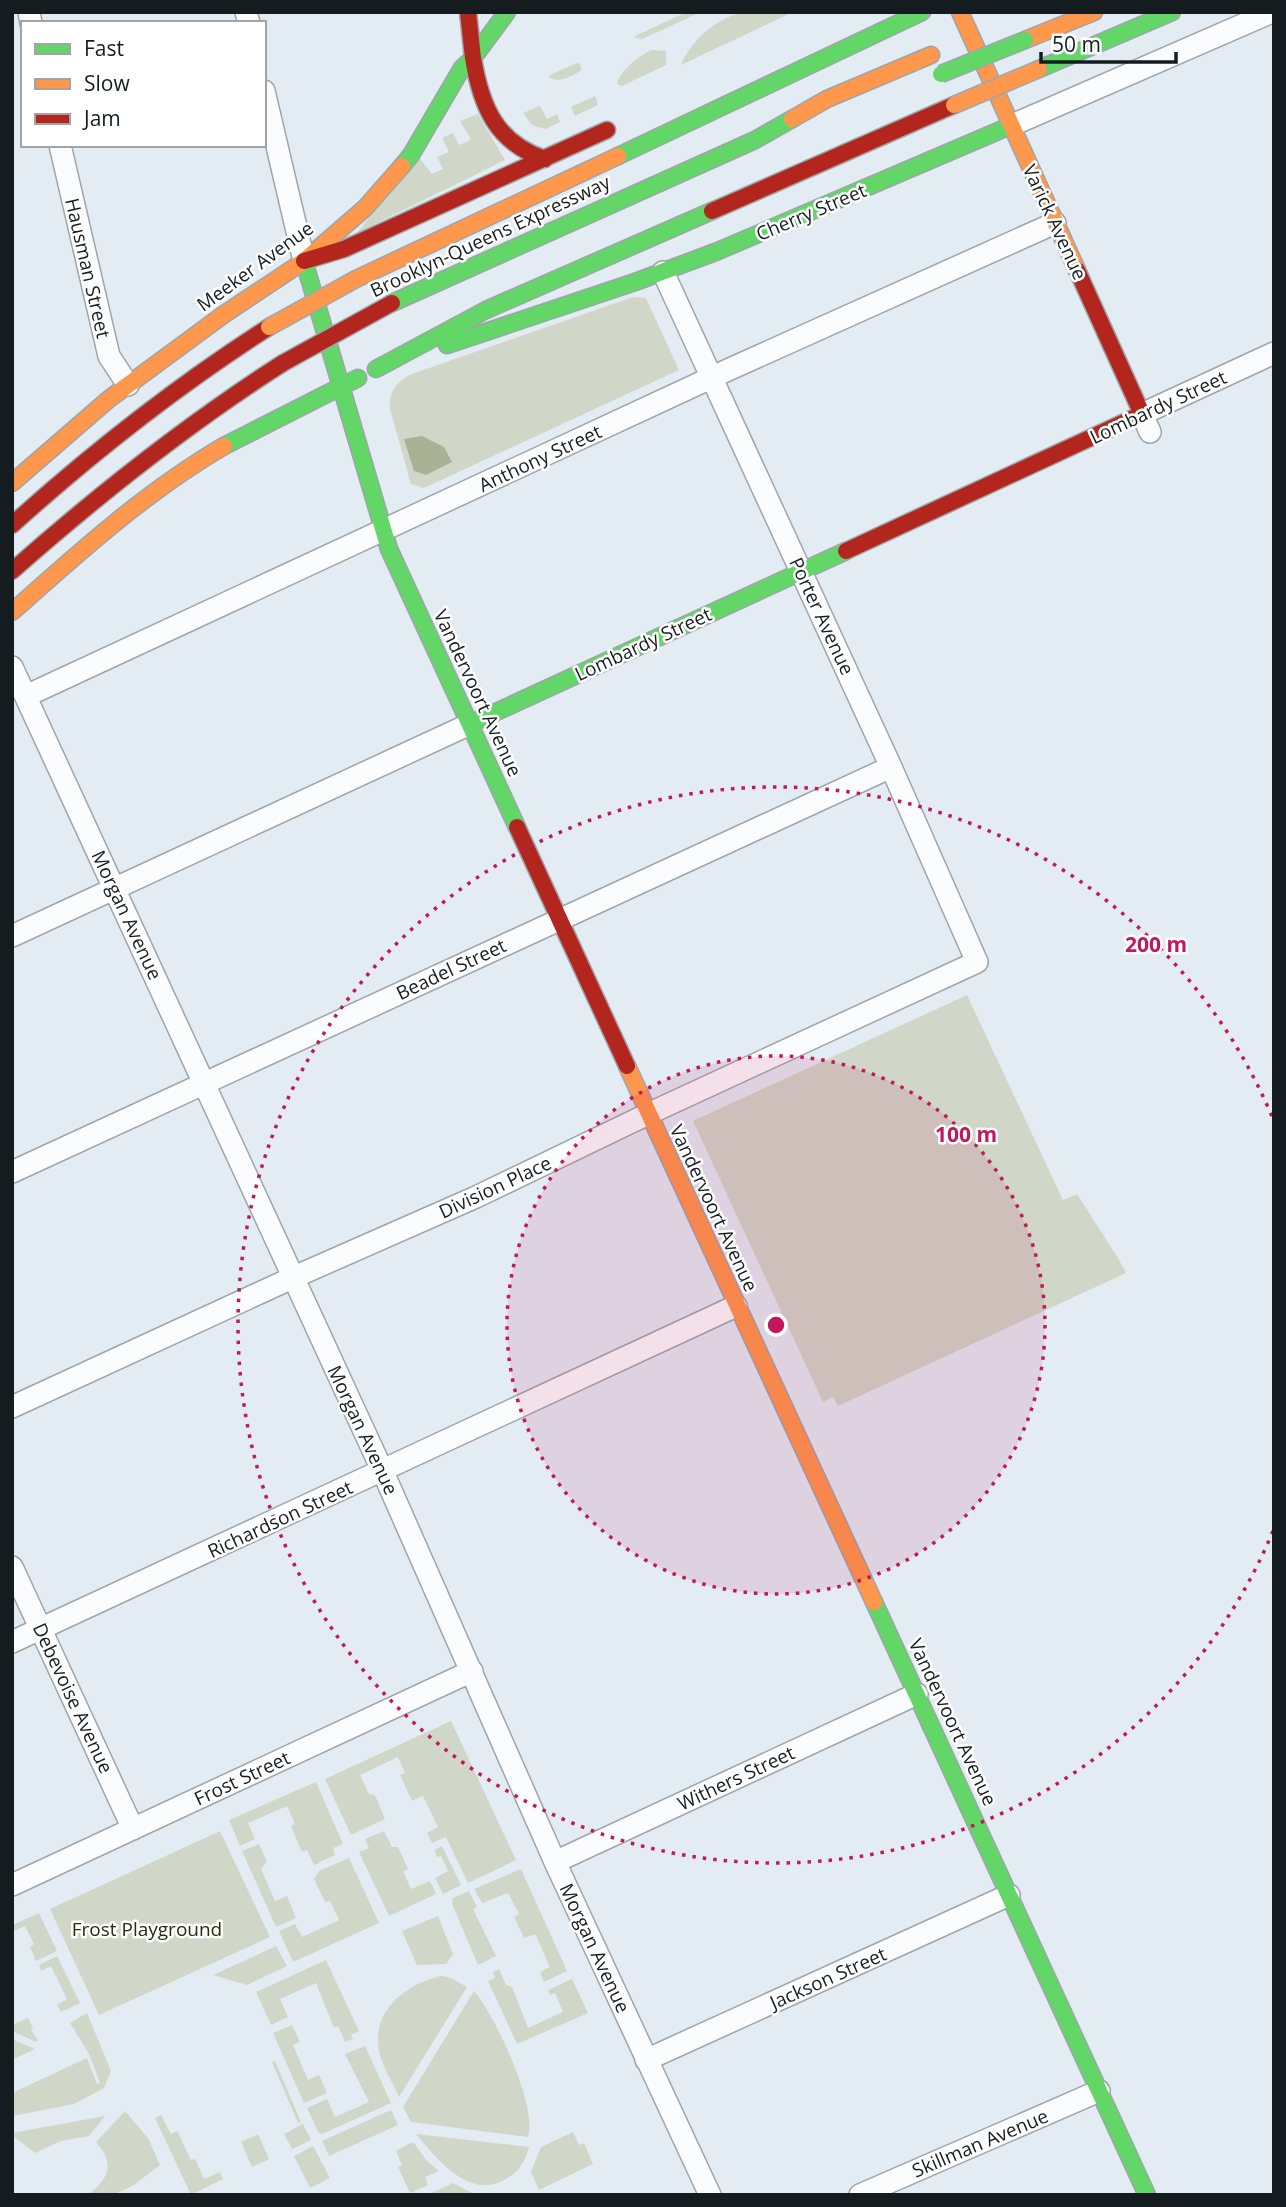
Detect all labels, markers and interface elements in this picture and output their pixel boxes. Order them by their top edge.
legend [21,21,266,147]
scale bar [1041,21,1176,65]
text: 50 m [1052,30,1101,58]
text: Fast [84,34,124,62]
text: Slow [84,69,130,97]
text: Jam [82,104,121,132]
street label: Varick Avenue [1017,160,1093,284]
street label: Brooklyn-Queens Expressway [366,169,615,303]
street label: Cherry Street [752,177,870,247]
street label: Hausman Street [59,195,117,341]
street label: Meeker Avenue [192,215,318,317]
street label: Lombardy Street [1085,364,1231,450]
street label: Anthony Street [474,418,606,498]
street label: Porter Avenue [783,553,861,679]
street label: Lombardy Street [570,601,716,687]
street label: Vandervoort Avenue [428,605,528,781]
street label: Morgan Avenue [86,846,168,984]
text: 200 m [1125,930,1187,958]
street label: Beadel Street [392,932,510,1006]
street label: Vandervoort Avenue [664,1120,764,1296]
text: 100 m [935,1120,997,1148]
street label: Division Place [435,1150,555,1224]
centre of rings [764,1313,788,1337]
street label: Morgan Avenue [322,1361,404,1499]
street label: Richardson Street [203,1474,357,1564]
street label: Debevoise Avenue [27,1619,119,1777]
street label: Vandervoort Avenue [903,1634,1003,1810]
street label: Withers Street [673,1739,799,1816]
street label: Frost Street [190,1744,294,1812]
street label: Morgan Avenue [554,1879,636,2017]
park label: Frost Playground [72,1916,222,1942]
street label: Jackson Street [764,1941,891,2016]
street label: Skillman Avenue [908,2103,1052,2183]

